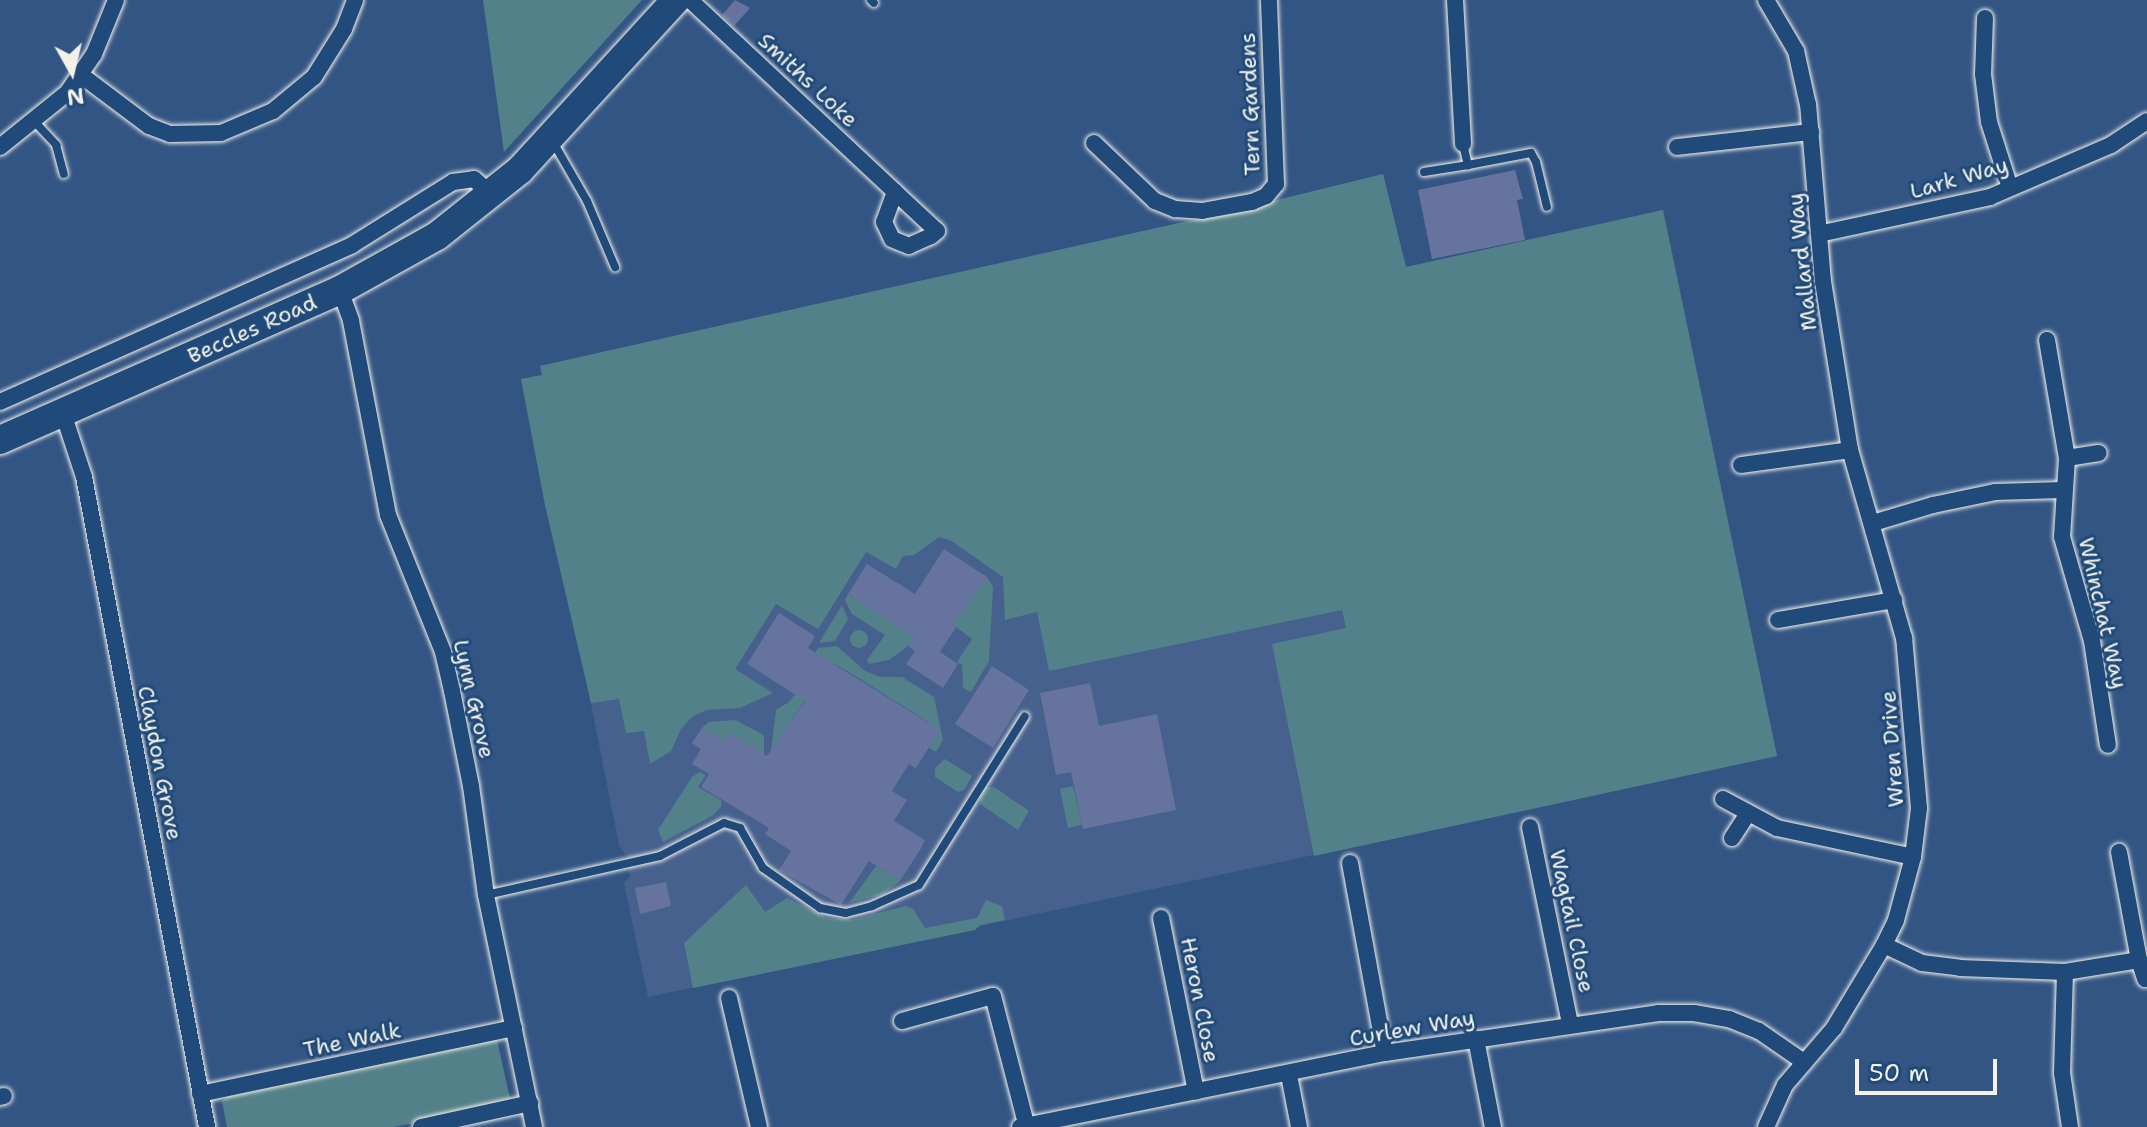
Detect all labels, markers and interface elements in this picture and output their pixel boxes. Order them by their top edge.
street label: Smiths Loke [753,27,863,133]
north arrow [32,32,112,112]
street label: Tern Gardens [1234,32,1266,176]
text: N [65,81,86,112]
street label: Lark Way [1907,151,2011,205]
street label: Mallard Way [1782,192,1822,332]
street label: Beccles Road [183,289,321,369]
street label: Whinchat Way [2073,535,2133,691]
street label: Lynn Grove [448,637,500,761]
street label: Claydon Grove [132,684,188,842]
street label: Wren Drive [1875,690,1909,808]
street label: Wagtail Close [1544,847,1600,995]
street label: Heron Close [1175,935,1225,1065]
street label: Curlew Way [1347,1004,1477,1052]
street label: The Walk [301,1017,403,1063]
scale bar [1859,1043,2001,1093]
text: 50 m [1869,1057,1929,1089]

